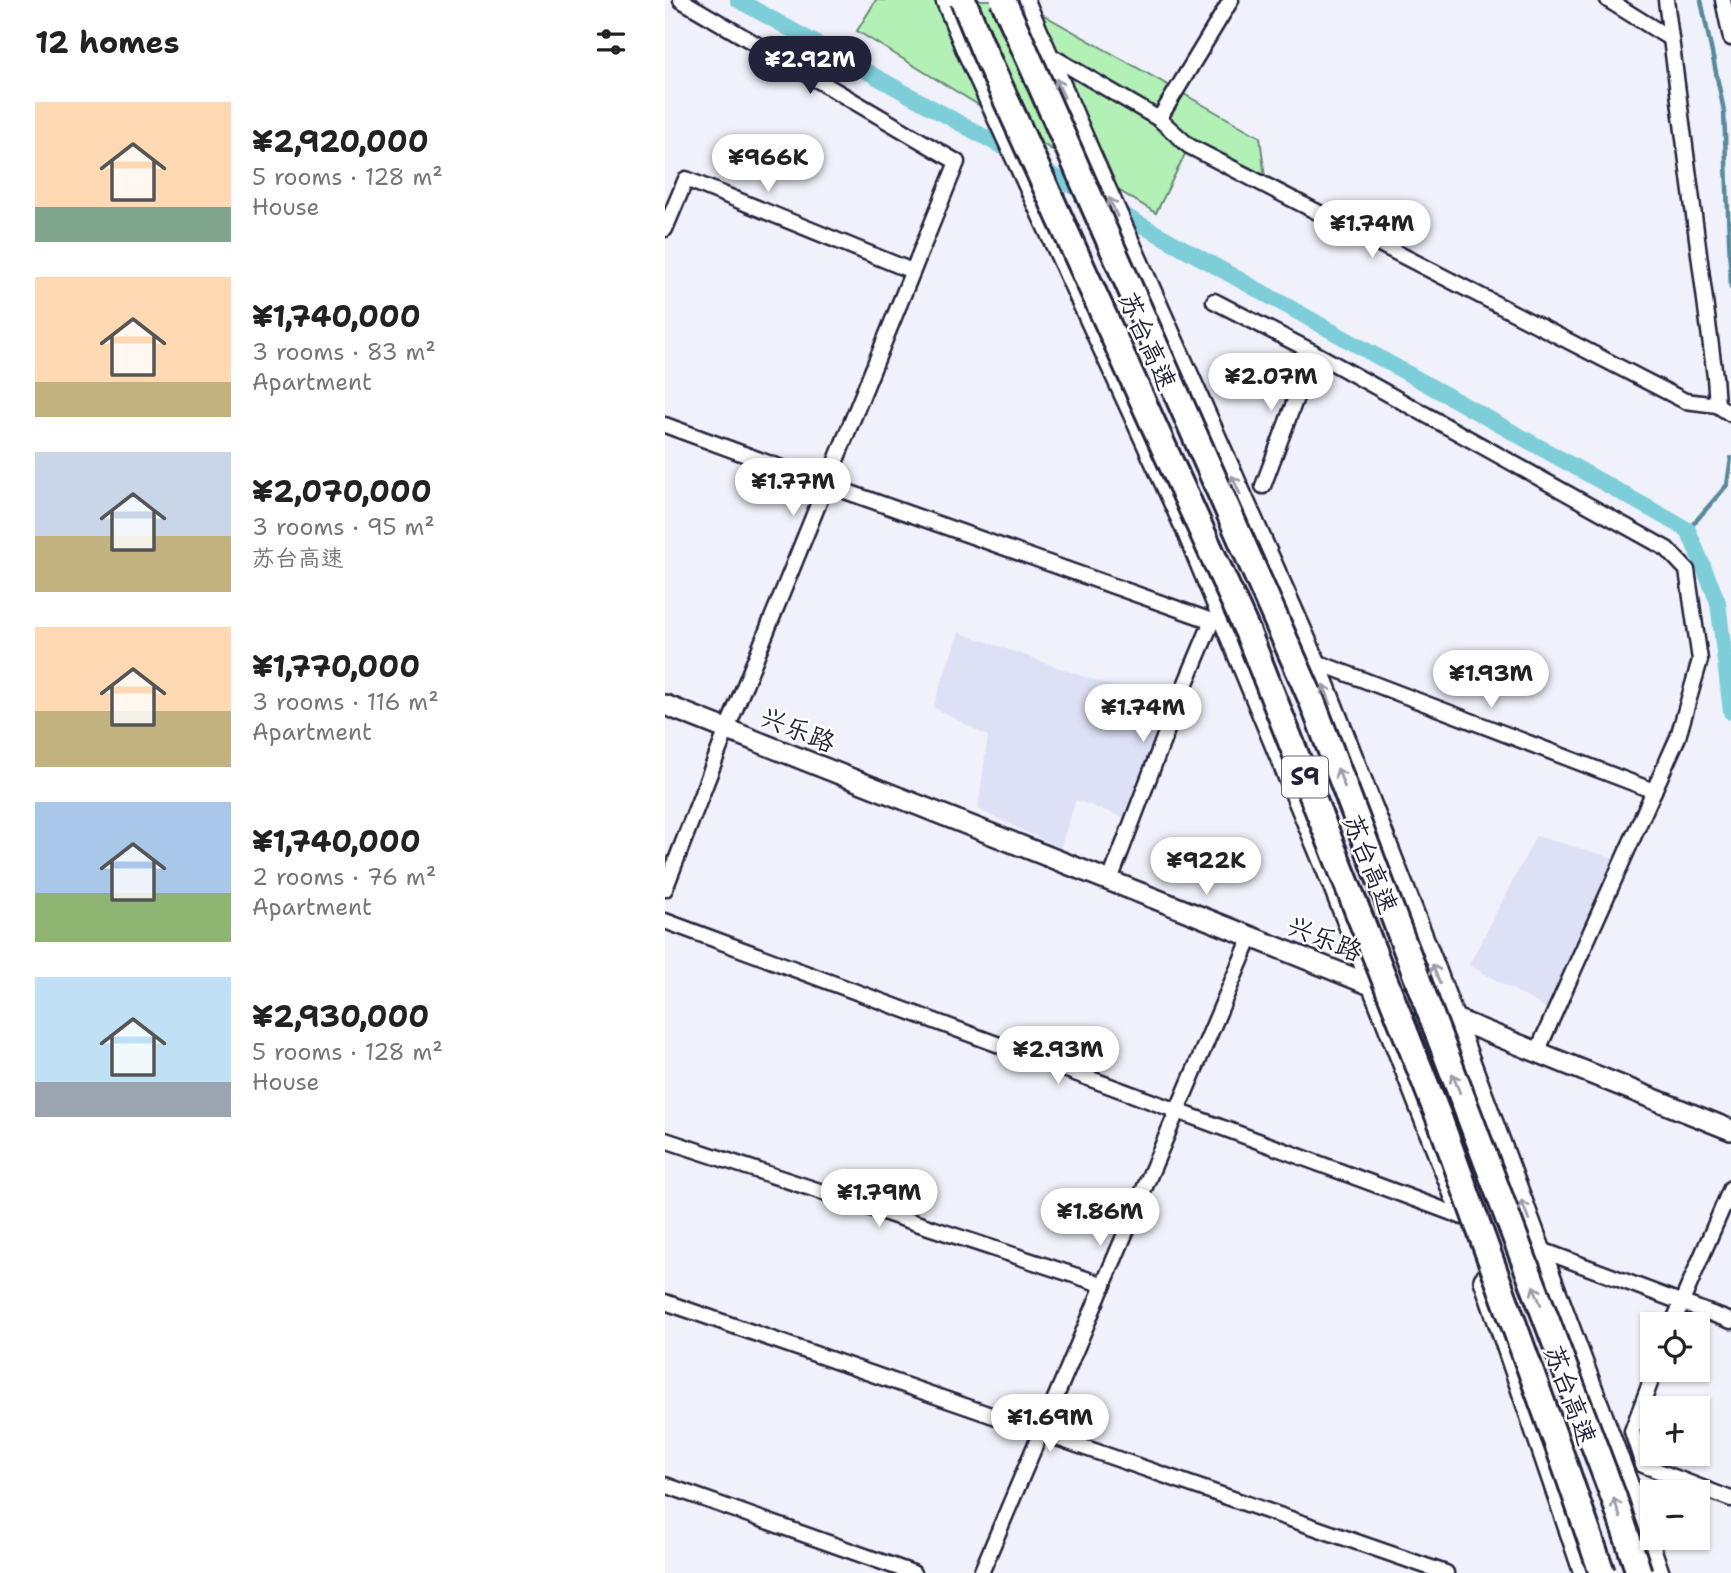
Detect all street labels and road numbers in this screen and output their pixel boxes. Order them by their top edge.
street label: 苏台高速 [1111,286,1185,396]
street label: 兴乐路 [755,698,841,760]
road number: S9 [1282,756,1328,798]
street label: 苏台高速 [1335,809,1407,919]
street label: 兴乐路 [1282,907,1368,969]
street label: 苏台高速 [1537,1340,1605,1450]

